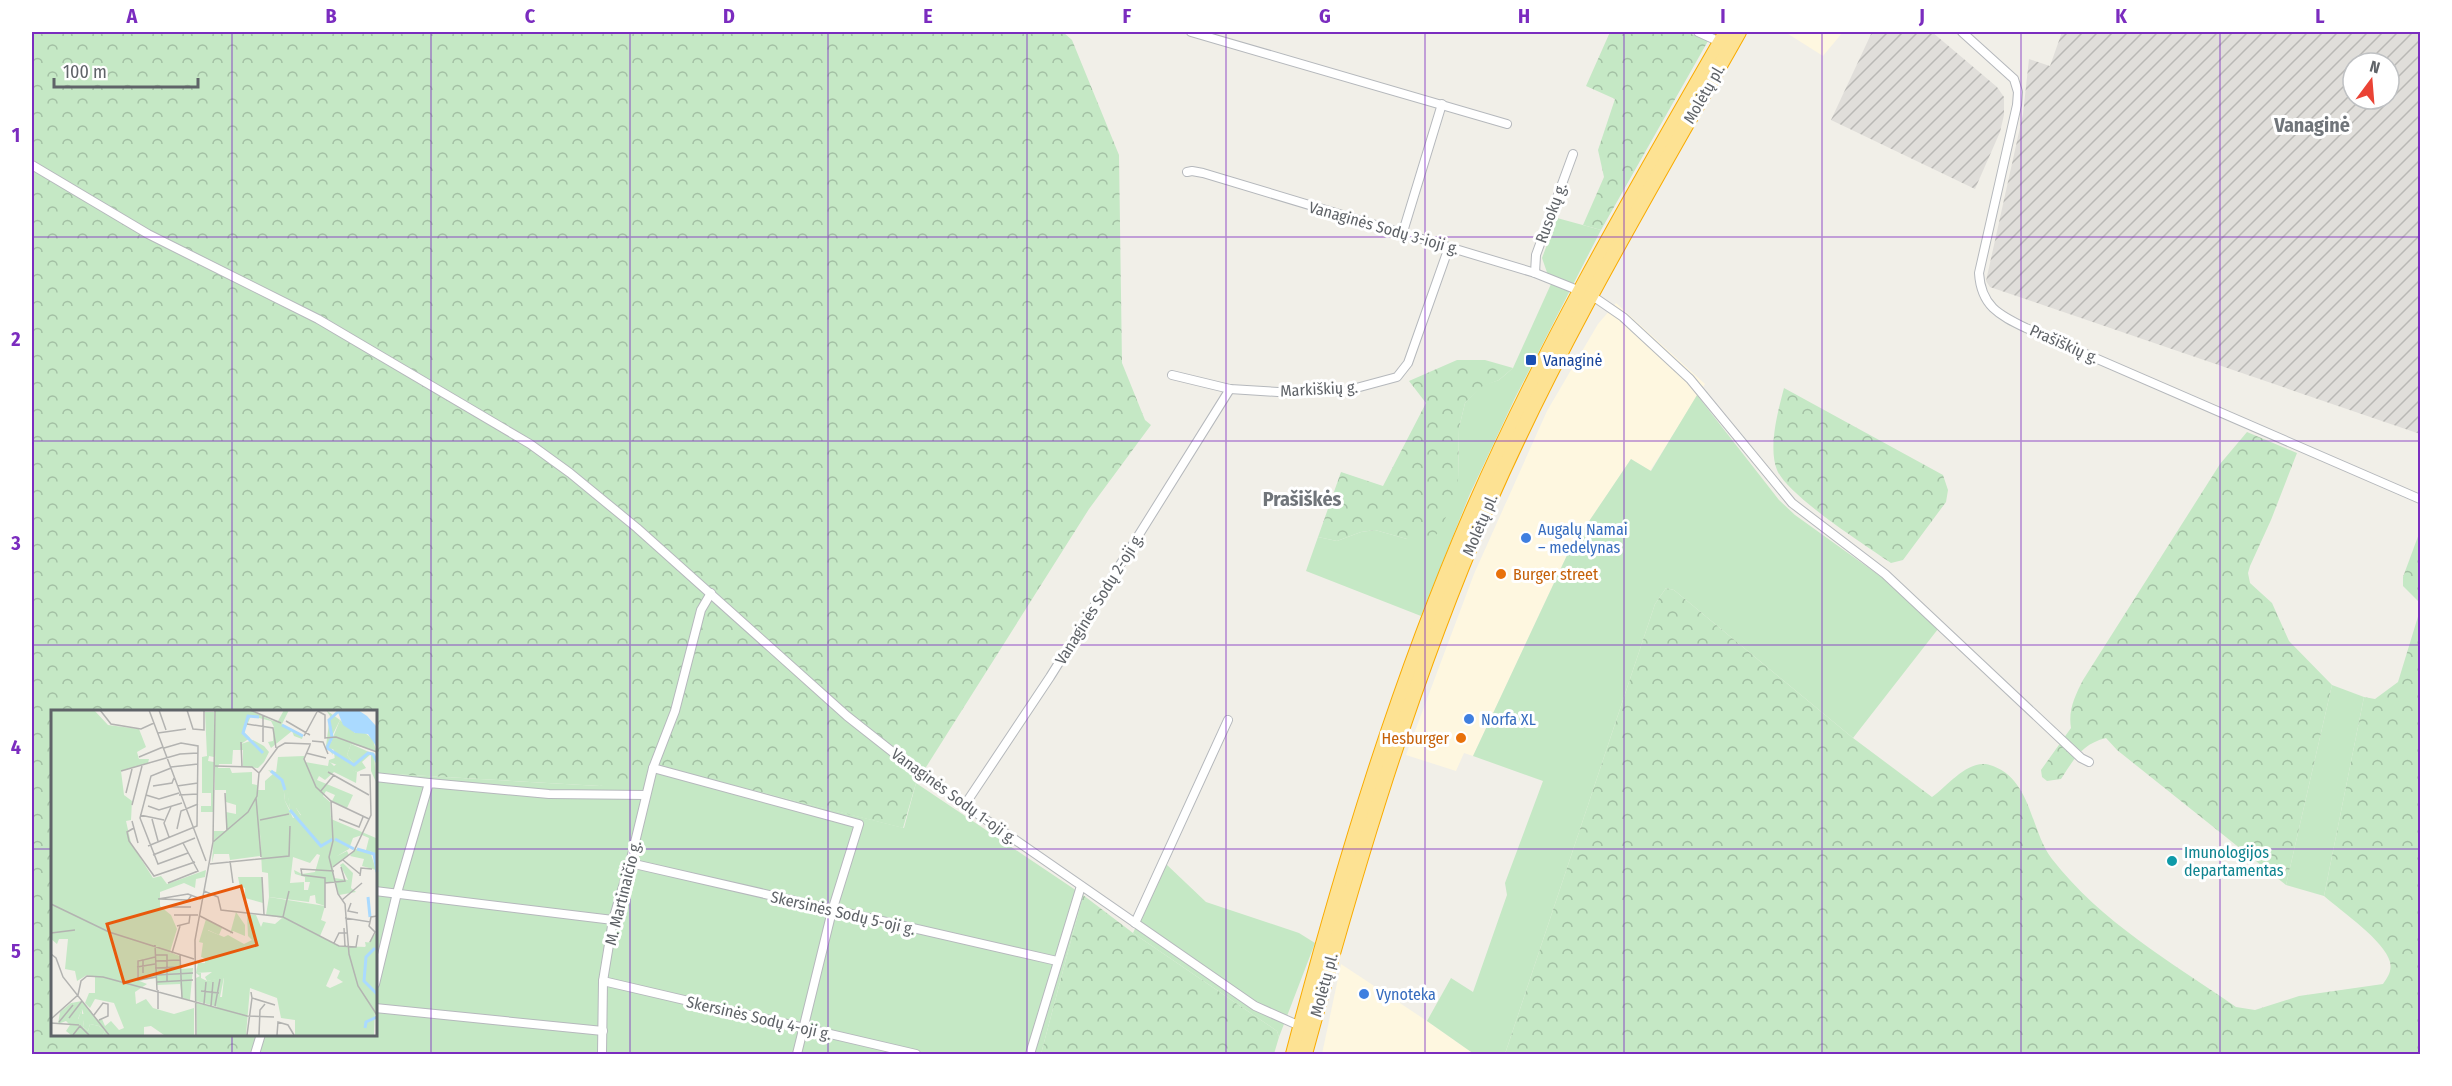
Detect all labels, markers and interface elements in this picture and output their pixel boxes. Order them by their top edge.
text: A [126,4,139,28]
text: B [325,4,337,28]
text: C [525,4,536,28]
text: D [723,4,735,28]
text: E [923,4,933,28]
text: F [1123,4,1132,28]
text: G [1319,4,1331,28]
text: H [1518,4,1530,28]
text: I [1720,4,1726,28]
text: J [1918,4,1925,28]
text: K [2115,4,2127,28]
text: L [2315,4,2325,28]
scale bar [54,51,198,89]
north arrow [2341,51,2401,111]
text: N [2368,57,2382,78]
text: 100 m [63,61,107,83]
street label: Molėtų pl. [1679,61,1729,127]
district label: Vanaginė [2273,113,2350,137]
text: 1 [12,123,20,147]
street label: Rusokų g. [1531,180,1571,246]
street label: Vanaginės Sodų 3-ioji g. [1307,197,1461,259]
street label: Prašiškių g. [2027,320,2101,368]
text: 2 [10,327,21,351]
place label: Vanaginė [1543,351,1602,370]
marker: Vanaginė [1524,353,1538,367]
street label: Markiškių g. [1280,377,1358,401]
district label: Prašiškės [1263,487,1342,511]
street label: Molėtų pl. [1458,491,1502,559]
place label: Augalų Namai – medelynas [1538,520,1628,557]
street label: Vanaginės Sodų 2-oji g. [1051,530,1147,668]
text: 3 [10,531,21,555]
marker: Augalų Namai – medelynas [1519,531,1533,545]
place label: Burger street [1513,565,1599,584]
marker: Burger street [1494,567,1508,581]
inset map [51,710,376,1035]
place label: Norfa XL [1481,710,1536,729]
marker: Norfa XL [1462,712,1476,726]
place label: Hesburger [1382,729,1449,748]
marker: Hesburger [1454,731,1468,745]
text: 4 [11,735,21,759]
street label: Vanaginės Sodų 1-oji g. [888,744,1020,848]
street label: M. Martinaičio g. [601,839,645,947]
place label: Imunologijos departamentas [2184,843,2284,880]
marker: Imunologijos departamentas [2165,854,2179,868]
street label: Skersinės Sodų 5-oji g. [769,887,917,939]
text: 5 [11,939,21,963]
street label: Molėtų pl. [1306,951,1342,1019]
place label: Vynoteka [1376,985,1436,1004]
marker: Vynoteka [1357,987,1371,1001]
street label: Skersinės Sodų 4-oji g. [685,992,833,1044]

